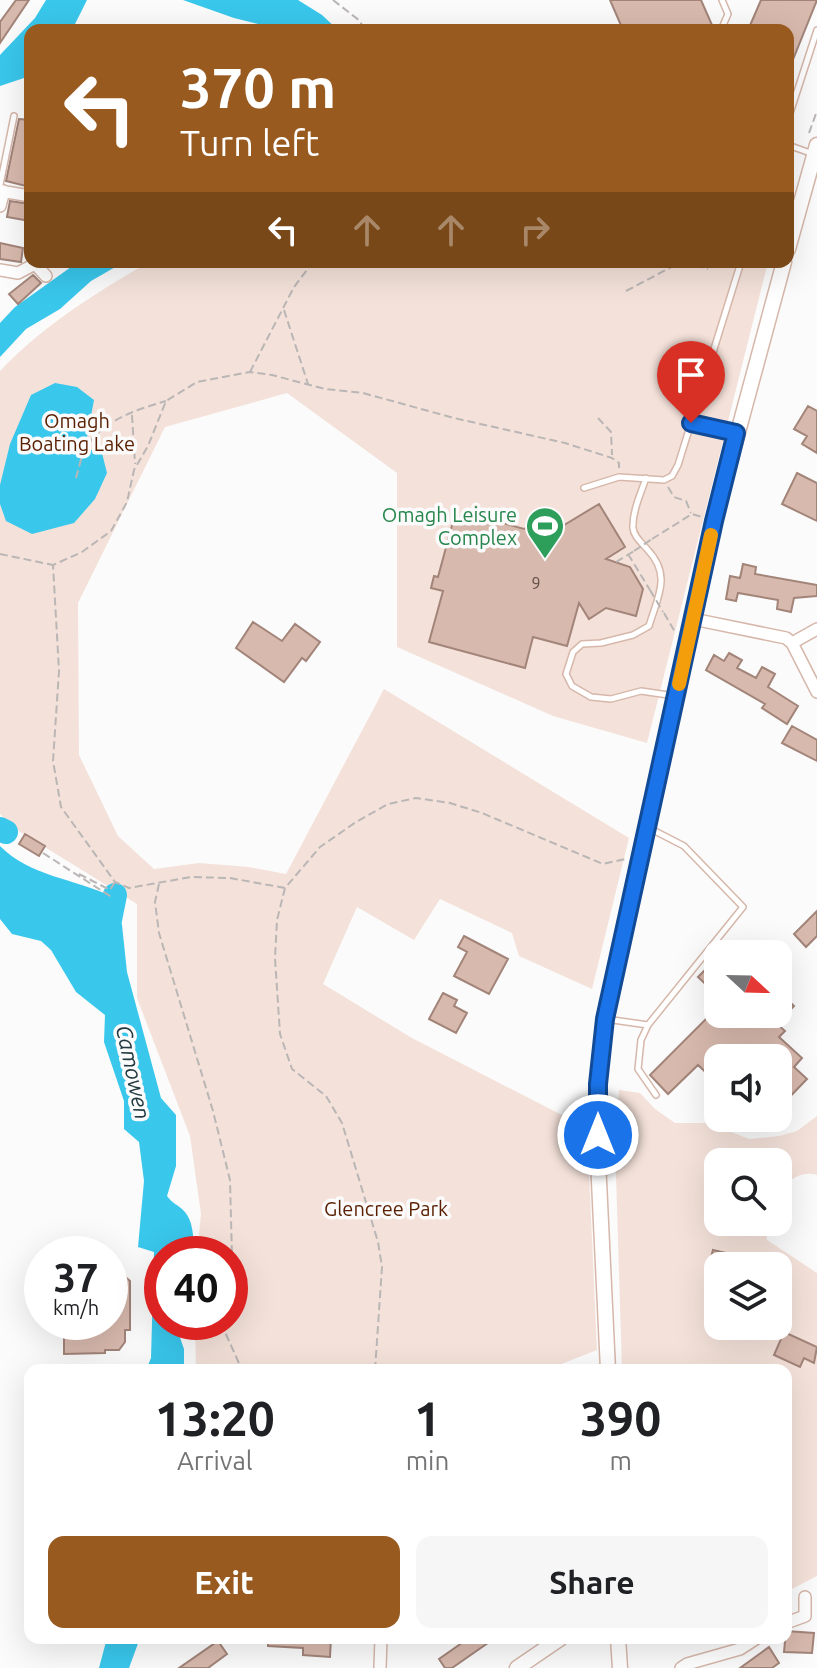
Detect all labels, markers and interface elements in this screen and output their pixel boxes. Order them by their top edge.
icon: left [48,56,152,160]
text: 370 m [180,56,336,119]
text: Turn left [180,122,319,163]
icon: left [261,208,305,252]
icon: ahead [345,208,389,252]
icon: ahead [429,208,473,252]
icon: right [513,208,557,252]
pin [657,341,725,423]
icon: arrive [669,353,713,397]
park label: Omagh Boating Lake [19,409,135,455]
place label: Omagh Leisure Complex [382,503,517,549]
sports icon: Omagh Leisure Complex [524,505,566,560]
house number: 9 [531,574,541,592]
north arrow [704,940,792,1028]
map controls [704,940,792,1340]
water label: Camowen [112,1023,156,1121]
button: sound [704,1044,792,1132]
position arrow [556,1093,640,1177]
button: search [704,1148,792,1236]
park label: Glencree Park [324,1197,448,1220]
speed limit sign: 40 [144,1236,248,1340]
button: layers [704,1252,792,1340]
text: 37 [53,1255,99,1300]
text: km/h [53,1296,99,1319]
text: 13:20 [155,1391,275,1445]
text: 1 [414,1391,441,1445]
text: 390 [580,1391,661,1445]
text: Arrival [177,1446,253,1475]
text: min [406,1446,449,1475]
text: m [609,1446,632,1475]
button: Exit [48,1536,400,1628]
button: Share [416,1536,768,1628]

